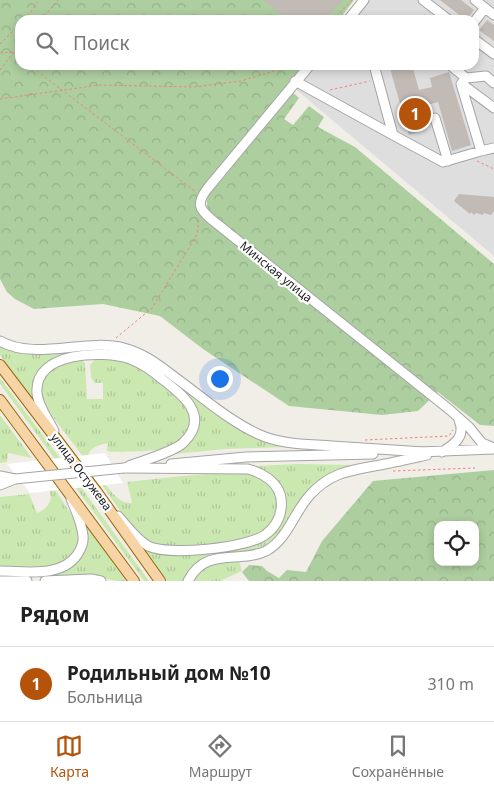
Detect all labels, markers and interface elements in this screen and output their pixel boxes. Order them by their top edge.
search box [15,15,479,70]
icon: search [33,29,61,57]
text: Поиск [73,30,129,56]
pin: 1 [399,95,431,133]
street label: Минская улица [237,237,316,306]
your location [207,366,233,392]
street label: улица Остужева [47,430,116,514]
map controls [434,521,479,566]
button: locate [434,521,479,566]
text: Рядом [20,600,90,628]
text: Родильный дом №10 [67,660,271,686]
text: 1 [31,673,41,695]
text: 310 m [427,673,474,695]
text: Больница [67,686,143,708]
tab: Карта [50,732,89,781]
tab: Маршрут [189,732,252,781]
tab: Сохранённые [352,732,444,781]

